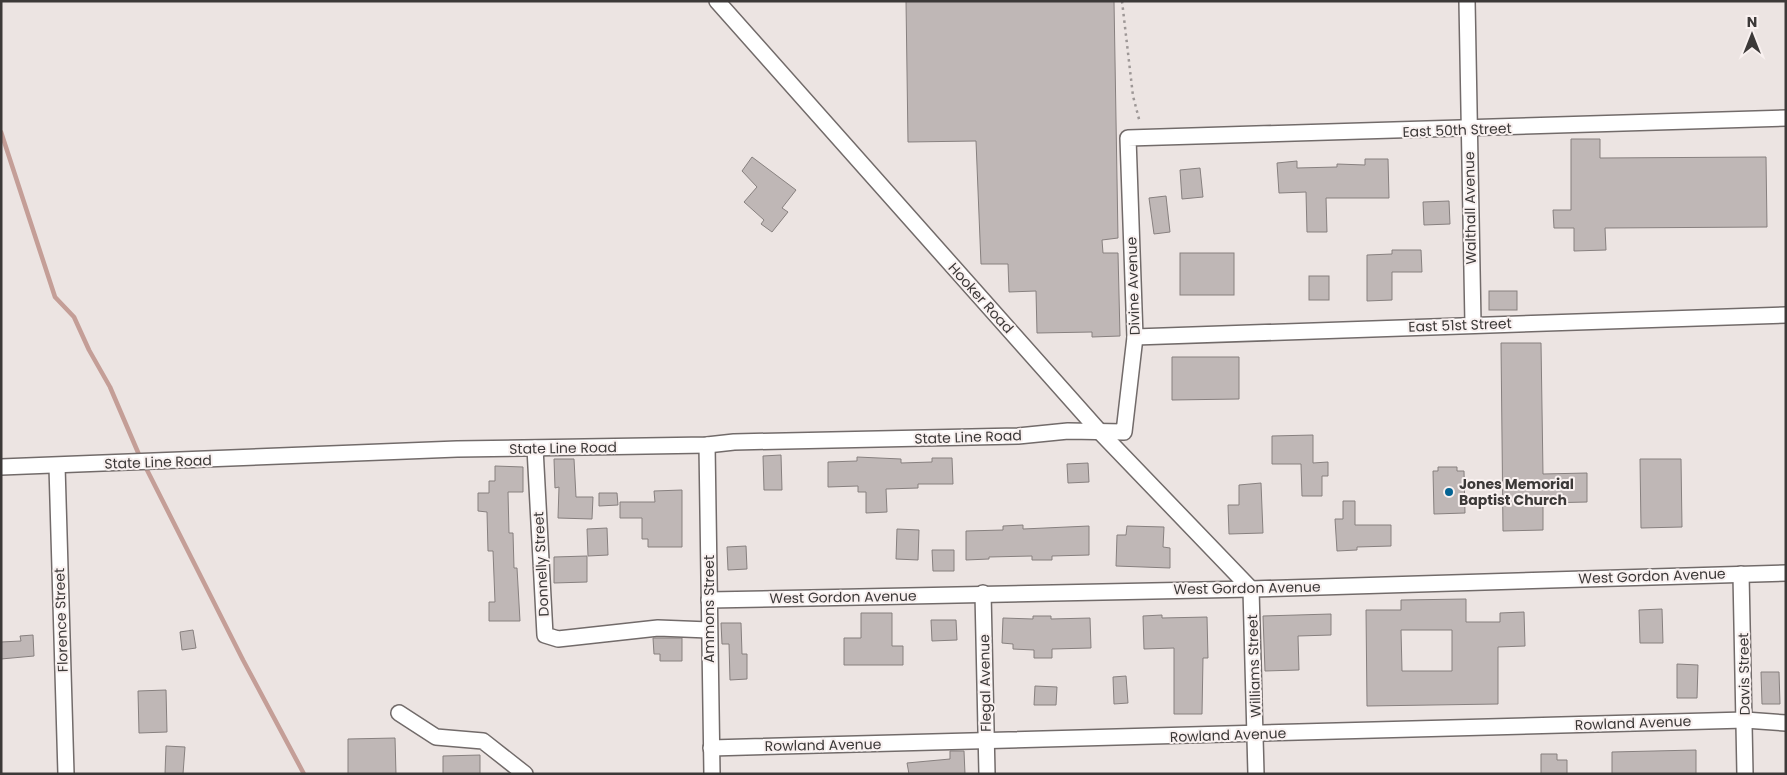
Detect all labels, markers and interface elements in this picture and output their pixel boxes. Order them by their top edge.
north arrow [1727,10,1777,60]
text: N [1747,12,1757,32]
street label: East 50th Street [1402,118,1512,142]
street label: Walthall Avenue [1459,151,1481,265]
street label: Divine Avenue [1121,236,1145,336]
street label: Hooker Road [944,258,1018,338]
street label: East 51st Street [1408,313,1512,337]
street label: State Line Road [914,425,1022,449]
street label: State Line Road [509,437,617,459]
street label: State Line Road [104,450,212,474]
place label: Jones Memorial Baptist Church [1459,474,1574,510]
marker: Jones Memorial Baptist Church [1443,486,1455,498]
street label: Donnelly Street [528,511,554,617]
street label: Ammons Street [699,555,719,663]
street label: West Gordon Avenue [1578,563,1726,589]
street label: Florence Street [49,568,73,672]
street label: West Gordon Avenue [1173,577,1321,599]
street label: West Gordon Avenue [769,586,917,608]
street label: Williams Street [1242,614,1266,718]
street label: Davis Street [1733,632,1755,716]
street label: Flegal Avenue [974,634,996,732]
street label: Rowland Avenue [1574,711,1692,735]
street label: Rowland Avenue [1169,723,1287,747]
street label: Rowland Avenue [765,734,882,756]

